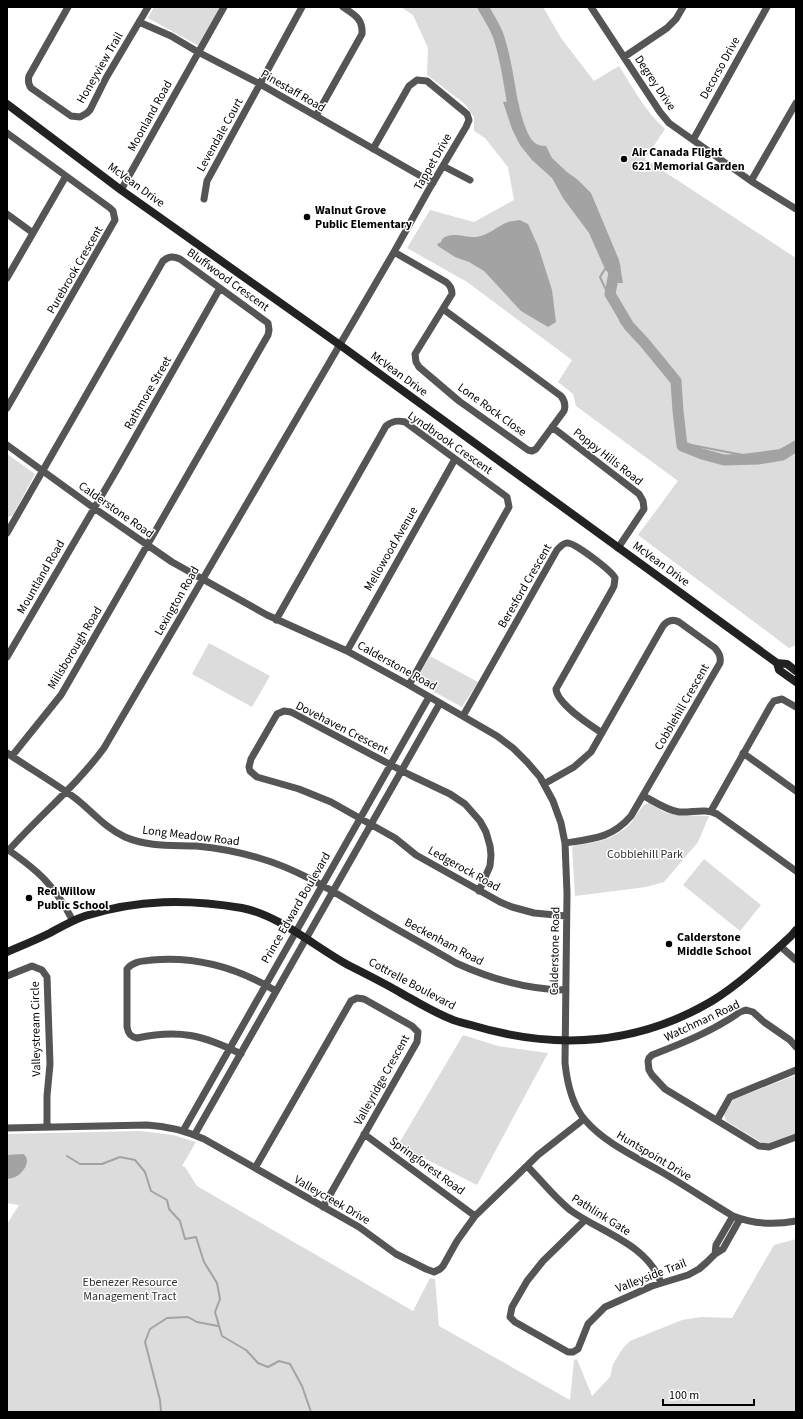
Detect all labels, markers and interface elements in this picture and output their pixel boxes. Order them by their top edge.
street label: Honeyview Trail [73,29,127,107]
street label: Decorso Drive [696,34,744,102]
street label: Degrey Drive [630,52,680,114]
street label: Pinestaff Road [258,66,328,116]
street label: Moonland Road [123,77,177,155]
street label: Levendale Court [193,95,247,175]
street label: Tappet Drive [410,130,456,194]
place label: Air Canada Flight 621 Memorial Garden [631,144,745,175]
marker: Air Canada Flight 621 Memorial Garden [619,154,629,164]
street label: McVean Drive [104,158,168,212]
place label: Walnut Grove Public Elementary [315,202,413,233]
marker: Walnut Grove Public Elementary [302,212,312,222]
street label: Purebrook Crescent [43,223,107,317]
street label: Bluffwood Crescent [183,244,273,316]
street label: McVean Drive [367,347,431,401]
street label: Rathmore Street [120,353,176,433]
street label: Lone Rock Close [454,379,530,441]
street label: Lyndbrook Crescent [404,407,496,479]
street label: Poppy Hills Road [570,424,646,490]
street label: Calderstone Road [75,478,157,542]
street label: Mellowood Avenue [360,504,422,594]
street label: Mountland Road [13,537,69,617]
street label: McVean Drive [629,537,693,591]
street label: Beresford Crescent [494,541,556,631]
street label: Lexington Road [150,563,204,639]
street label: Millsborough Road [44,603,106,693]
street label: Calderstone Road [354,637,440,695]
street label: Cobblehill Crescent [650,661,714,753]
street label: Dovehaven Crescent [293,697,391,759]
street label: Long Meadow Road [141,822,241,850]
street label: Ledgerock Road [425,842,503,896]
park label: Cobblehill Park [607,846,683,863]
street label: Prince Edward Boulevard [257,849,335,967]
place label: Red Willow Public School [37,883,109,914]
marker: Red Willow Public School [24,893,34,903]
street label: Calderstone Road [546,907,564,995]
street label: Beckenham Road [401,914,487,970]
place label: Calderstone Middle School [677,929,752,960]
marker: Calderstone Middle School [664,939,674,949]
street label: Cottrelle Boulevard [365,954,459,1014]
street label: Valleystream Circle [27,981,45,1077]
street label: Watchman Road [661,996,743,1046]
street label: Valleyridge Crescent [350,1032,414,1128]
street label: Huntspoint Drive [613,1127,695,1185]
street label: Springforest Road [386,1133,468,1199]
street label: Valleycreek Drive [291,1171,373,1229]
street label: Pathlink Gate [568,1190,634,1240]
street label: Valleyside Trail [613,1255,689,1297]
park label: Ebenezer Resource Management Tract [83,1274,177,1305]
scale bar [663,1381,754,1407]
text: 100 m [669,1387,699,1404]

